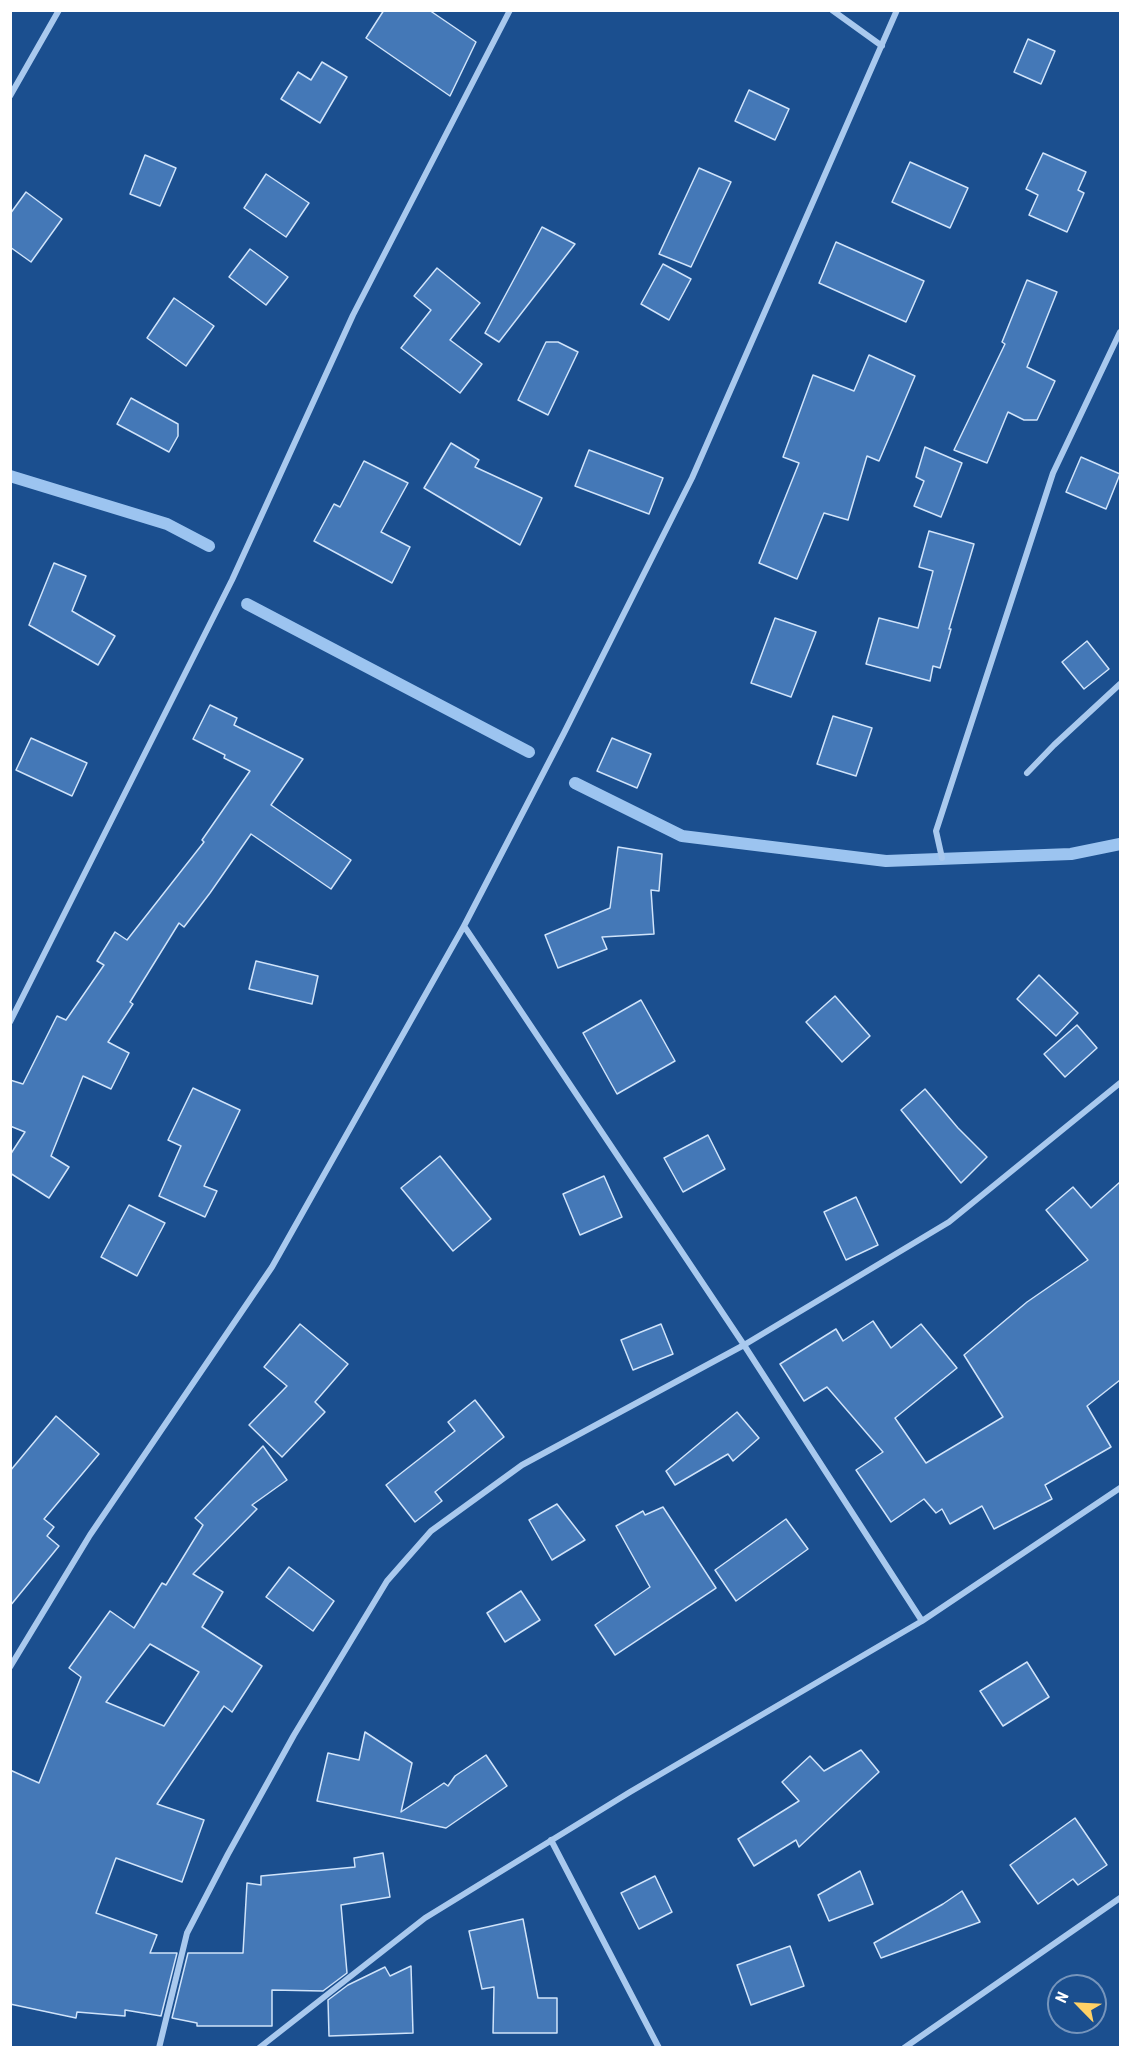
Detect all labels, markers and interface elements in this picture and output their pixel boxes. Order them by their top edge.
north arrow [1047,1974,1107,2034]
text: N [1051,1989,1073,2006]

